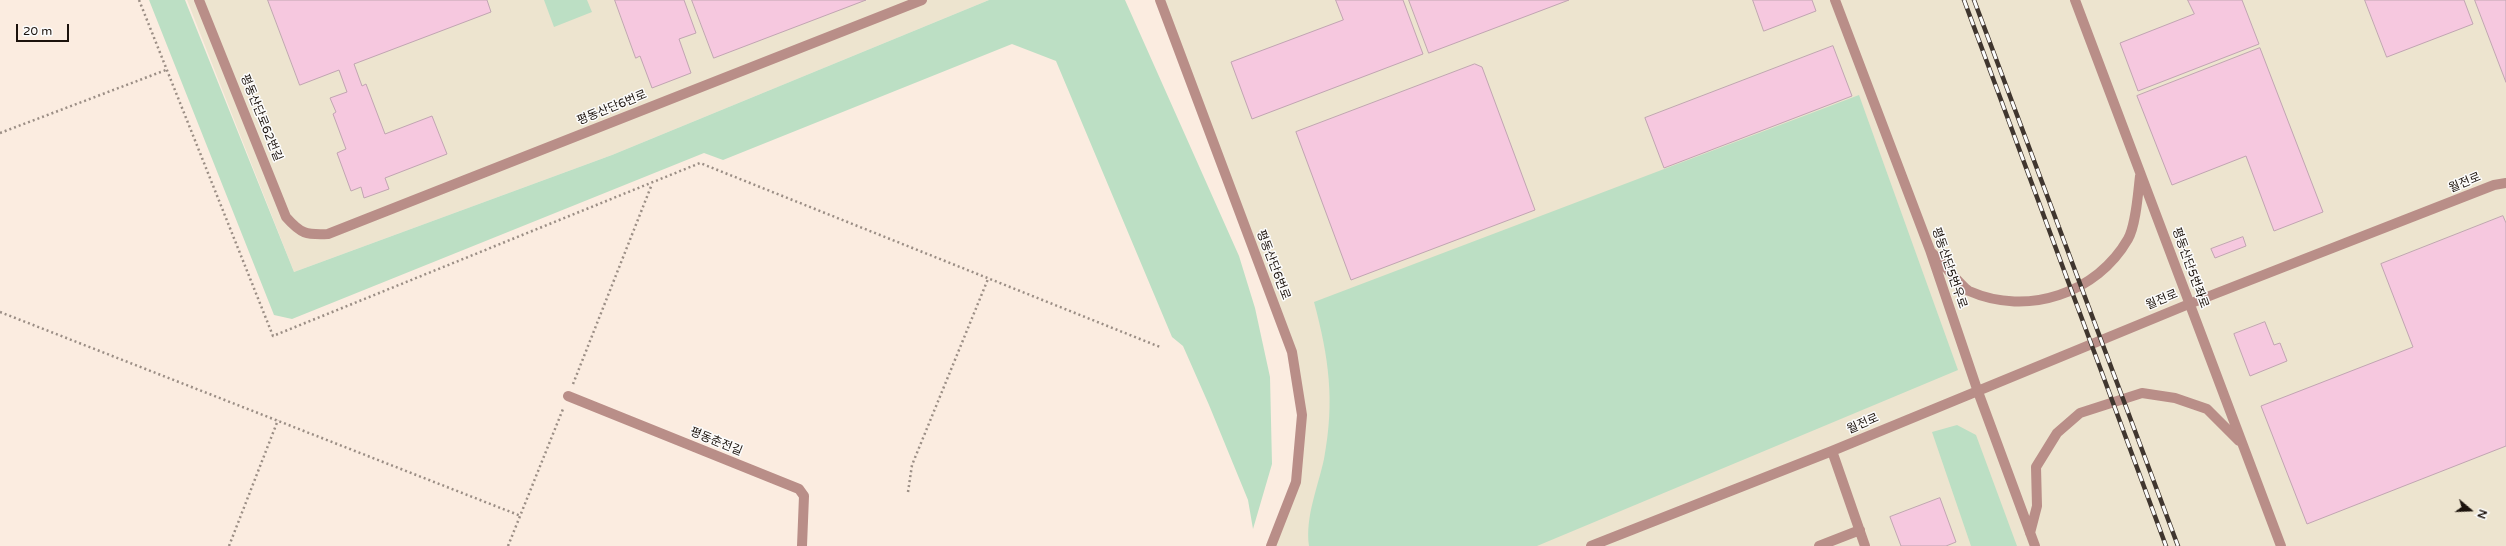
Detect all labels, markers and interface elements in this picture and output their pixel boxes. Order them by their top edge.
scale bar [18,16,71,42]
text: 20 m [23,24,52,38]
street label: 평동산단로62번길 [237,72,285,164]
street label: 평동산단6번로 [575,88,649,128]
street label: 월전로 [2447,170,2483,196]
street label: 평동산단5번우로 [1928,226,1970,310]
street label: 평동산단5번좌로 [2169,226,2211,310]
street label: 평동산단6번로 [1253,228,1293,302]
street label: 월전로 [2144,287,2180,313]
street label: 월전로 [1845,411,1881,437]
street label: 평동춘전길 [688,425,744,459]
north arrow [2450,490,2490,530]
text: N [2474,508,2489,520]

